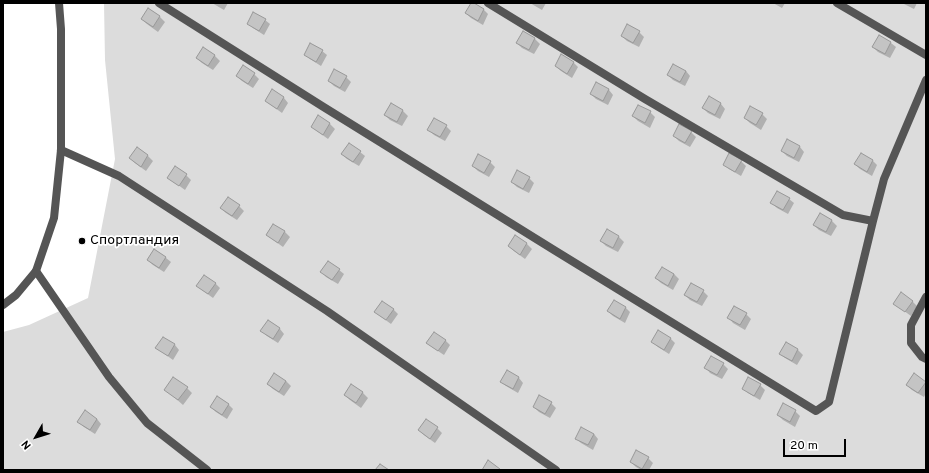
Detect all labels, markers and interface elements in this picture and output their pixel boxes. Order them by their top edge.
place label: Спортландия [90,233,179,249]
marker: Спортландия [77,236,87,246]
north arrow [16,417,56,457]
scale bar [785,431,848,457]
text: N [19,437,35,452]
text: 20 m [790,438,818,454]

